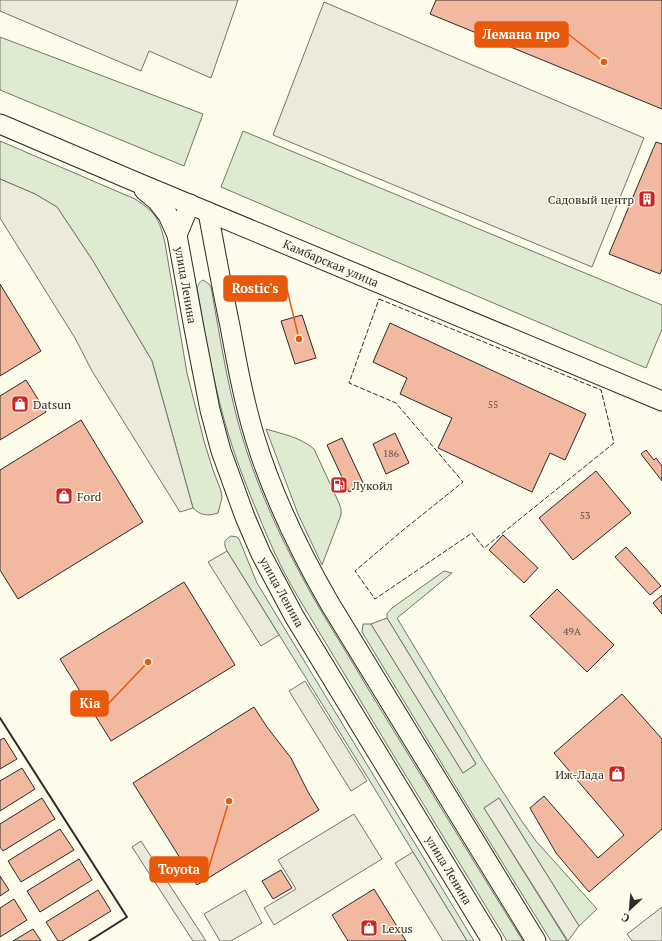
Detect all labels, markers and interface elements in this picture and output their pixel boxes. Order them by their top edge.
callout: Лемана про [475,22,568,47]
text: Лемана про [481,25,560,43]
building icon: Садовый центр [637,189,657,209]
place label: Садовый центр [548,192,634,207]
street label: Камбарская улица [281,236,381,290]
street label: улица Ленина [172,244,200,325]
callout: Rostic's [224,276,287,301]
text: Rostic's [232,279,278,297]
shop icon: Datsun [10,394,30,414]
place label: Datsun [33,397,71,412]
house number: 55 [488,398,498,411]
house number: 186 [383,447,400,460]
fuel station icon: Лукойл [329,475,349,495]
place label: Лукойл [351,478,393,493]
shop icon: Ford [54,486,74,506]
place label: Ford [77,489,102,504]
house number: 53 [580,509,590,522]
street label: улица Ленина [256,553,307,630]
house number: 49А [563,625,581,638]
callout: Kia [71,691,108,716]
text: Kia [80,694,101,712]
shop icon: Иж-Лада [607,764,627,784]
place label: Иж-Лада [555,767,604,782]
street label: улица Ленина [422,832,476,907]
callout: Toyota [150,857,208,882]
text: Toyota [158,860,201,878]
north arrow [610,889,650,929]
text: С [619,910,632,926]
shop icon: Lexus [359,918,379,938]
place label: Lexus [382,921,413,936]

